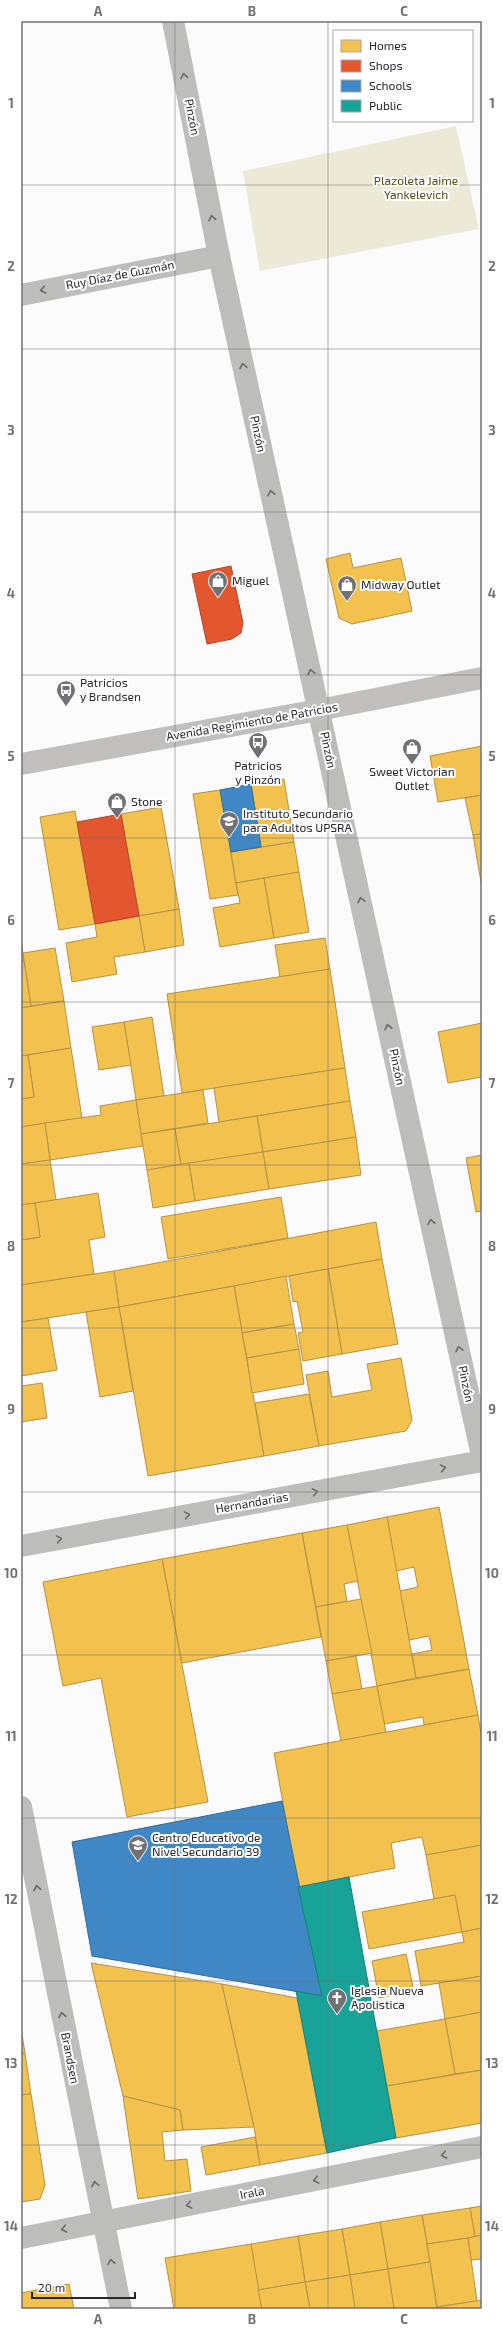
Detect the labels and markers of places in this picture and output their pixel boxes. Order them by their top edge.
shop icon: Miguel [207,570,229,598]
place label: Miguel [232,573,269,587]
shop icon: Midway Outlet [336,574,358,602]
place label: Midway Outlet [361,577,441,591]
place label: Patricios y Brandsen [80,675,141,703]
bus stop icon: Patricios y Brandsen [55,679,77,707]
bus stop icon: Patricios y Pinzón [247,731,269,759]
shop icon: Sweet Victorian Outlet [401,737,423,765]
place label: Patricios y Pinzón [234,758,282,786]
place label: Sweet Victorian Outlet [369,764,455,792]
shop icon: Stone [106,791,128,819]
place label: Stone [131,794,162,808]
place label: Instituto Secundario para Adultos UPSRA [243,806,353,834]
school or university icon: Instituto Secundario para Adultos UPSRA [218,810,240,838]
place label: Centro Educativo de Nivel Secundario 39 [152,1830,261,1858]
school or university icon: Centro Educativo de Nivel Secundario 39 [127,1834,149,1862]
place label: Iglesia Nueva Apolistica [351,1983,424,2011]
church icon: Iglesia Nueva Apolistica [326,1987,348,2015]

